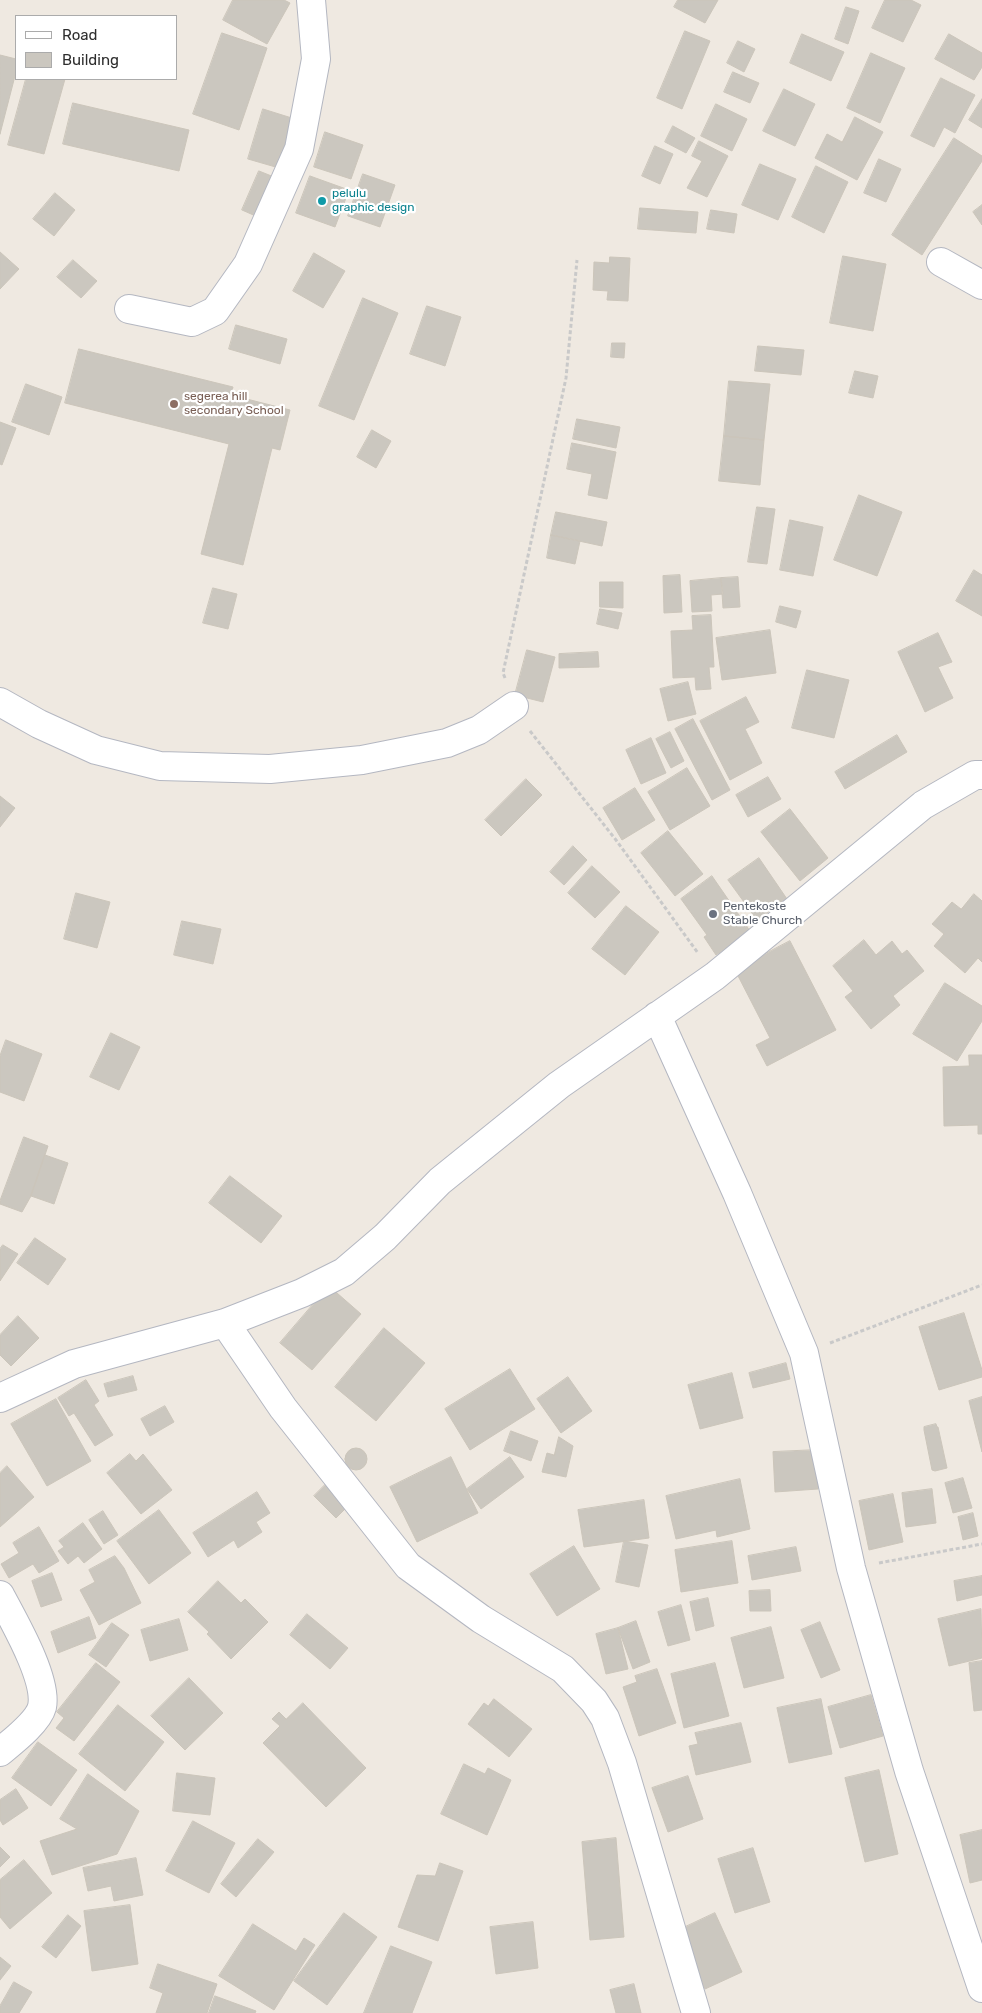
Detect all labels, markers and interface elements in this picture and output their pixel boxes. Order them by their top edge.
legend [15,15,178,80]
text: Road [62,26,98,44]
text: Building [62,51,119,69]
place label: pelulu graphic design [332,187,414,215]
marker: pelulu graphic design [316,195,328,207]
place label: segerea hill secondary School [184,390,284,418]
marker: segerea hill secondary School [168,398,180,410]
place label: Pentekoste Stable Church [723,900,802,928]
marker: Pentekoste Stable Church [707,908,719,920]

